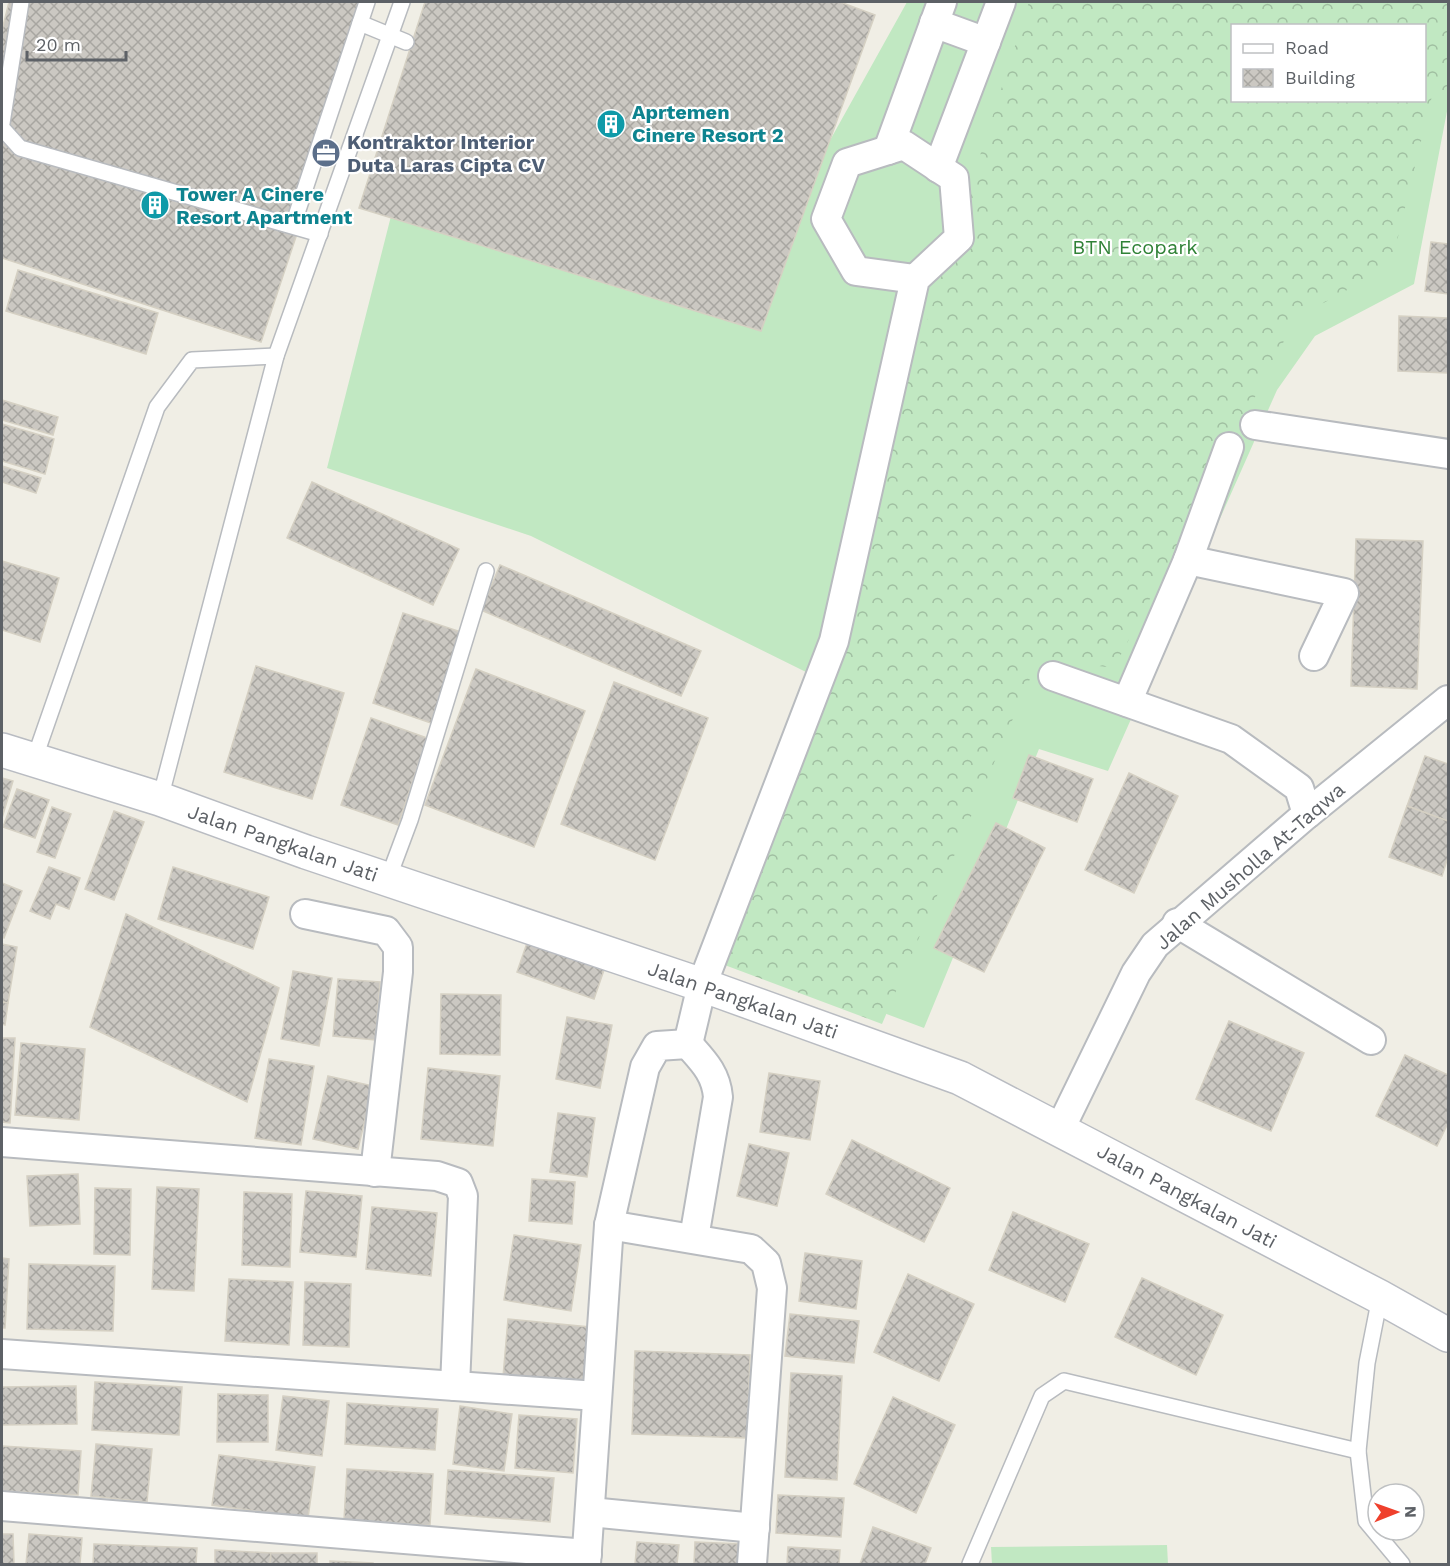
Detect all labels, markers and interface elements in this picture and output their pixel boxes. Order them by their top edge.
scale bar [27,24,126,62]
legend [1231,24,1426,102]
text: 20 m [36,34,81,55]
text: Road [1285,37,1329,58]
text: Building [1285,67,1355,88]
place label: Aprtemen Cinere Resort 2 [632,100,784,147]
building icon: Aprtemen Cinere Resort 2 [595,108,627,140]
place label: Kontraktor Interior Duta Laras Cipta CV [347,130,545,177]
office icon: Kontraktor Interior Duta Laras Cipta CV [310,137,342,169]
place label: Tower A Cinere Resort Apartment [176,182,353,229]
building icon: Tower A Cinere Resort Apartment [139,189,171,221]
park label: BTN Ecopark [1072,235,1198,259]
street label: Jalan Musholla At-Taqwa [1150,777,1350,955]
street label: Jalan Pangkalan Jati [185,799,381,887]
street label: Jalan Pangkalan Jati [645,956,841,1044]
street label: Jalan Pangkalan Jati [1093,1139,1281,1253]
north arrow [1366,1482,1426,1542]
text: N [1401,1506,1420,1518]

